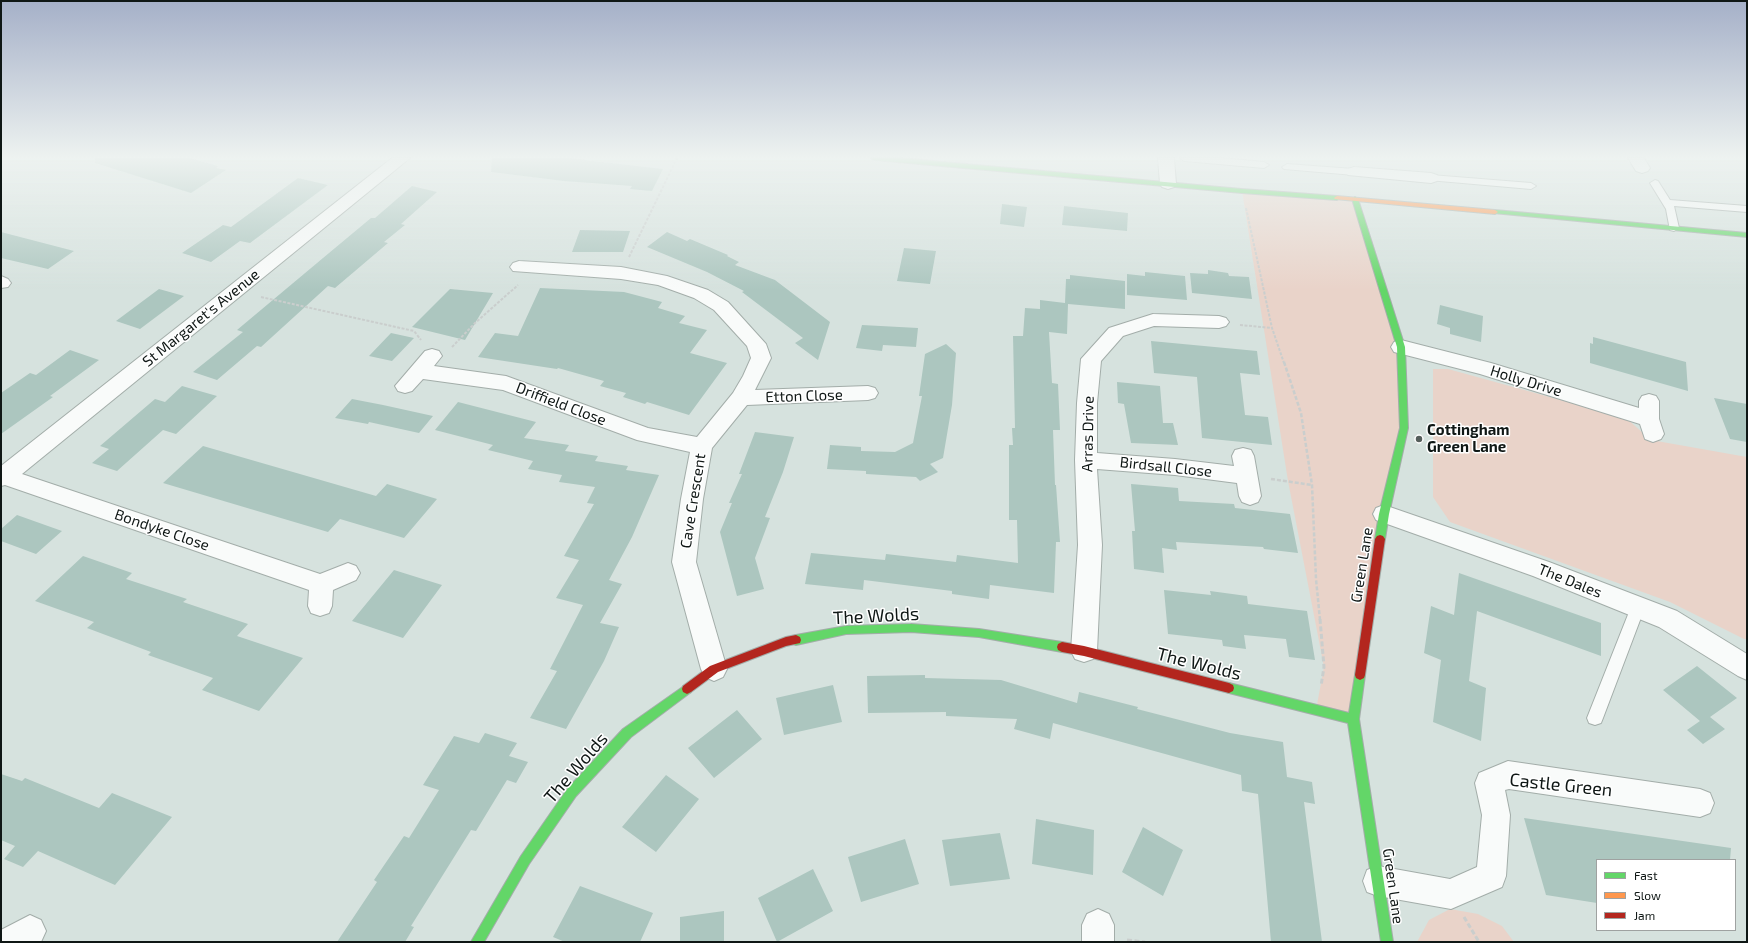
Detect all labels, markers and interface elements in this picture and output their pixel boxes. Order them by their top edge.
street label: St Margaret's Avenue [139,265,263,371]
street label: Holly Drive [1488,362,1564,400]
street label: Driffield Close [513,379,609,429]
street label: Etton Close [765,386,843,406]
street label: Arras Drive [1078,396,1098,472]
place label: Cottingham Green Lane [1427,421,1510,456]
marker: Cottingham Green Lane [1414,434,1424,444]
street label: Cave Crescent [677,452,709,550]
street label: Birdsall Close [1119,453,1213,481]
street label: Bondyke Close [112,505,212,555]
street label: Green Lane [1347,526,1377,604]
street label: The Dales [1535,560,1605,602]
street label: The Wolds [832,603,920,629]
street label: The Wolds [1154,643,1244,685]
street label: The Wolds [540,728,612,808]
street label: Castle Green [1509,769,1613,801]
street label: Green Lane [1379,847,1407,925]
legend [1596,859,1736,931]
text: Fast [1634,868,1657,882]
text: Slow [1634,888,1661,902]
text: Jam [1634,908,1655,922]

